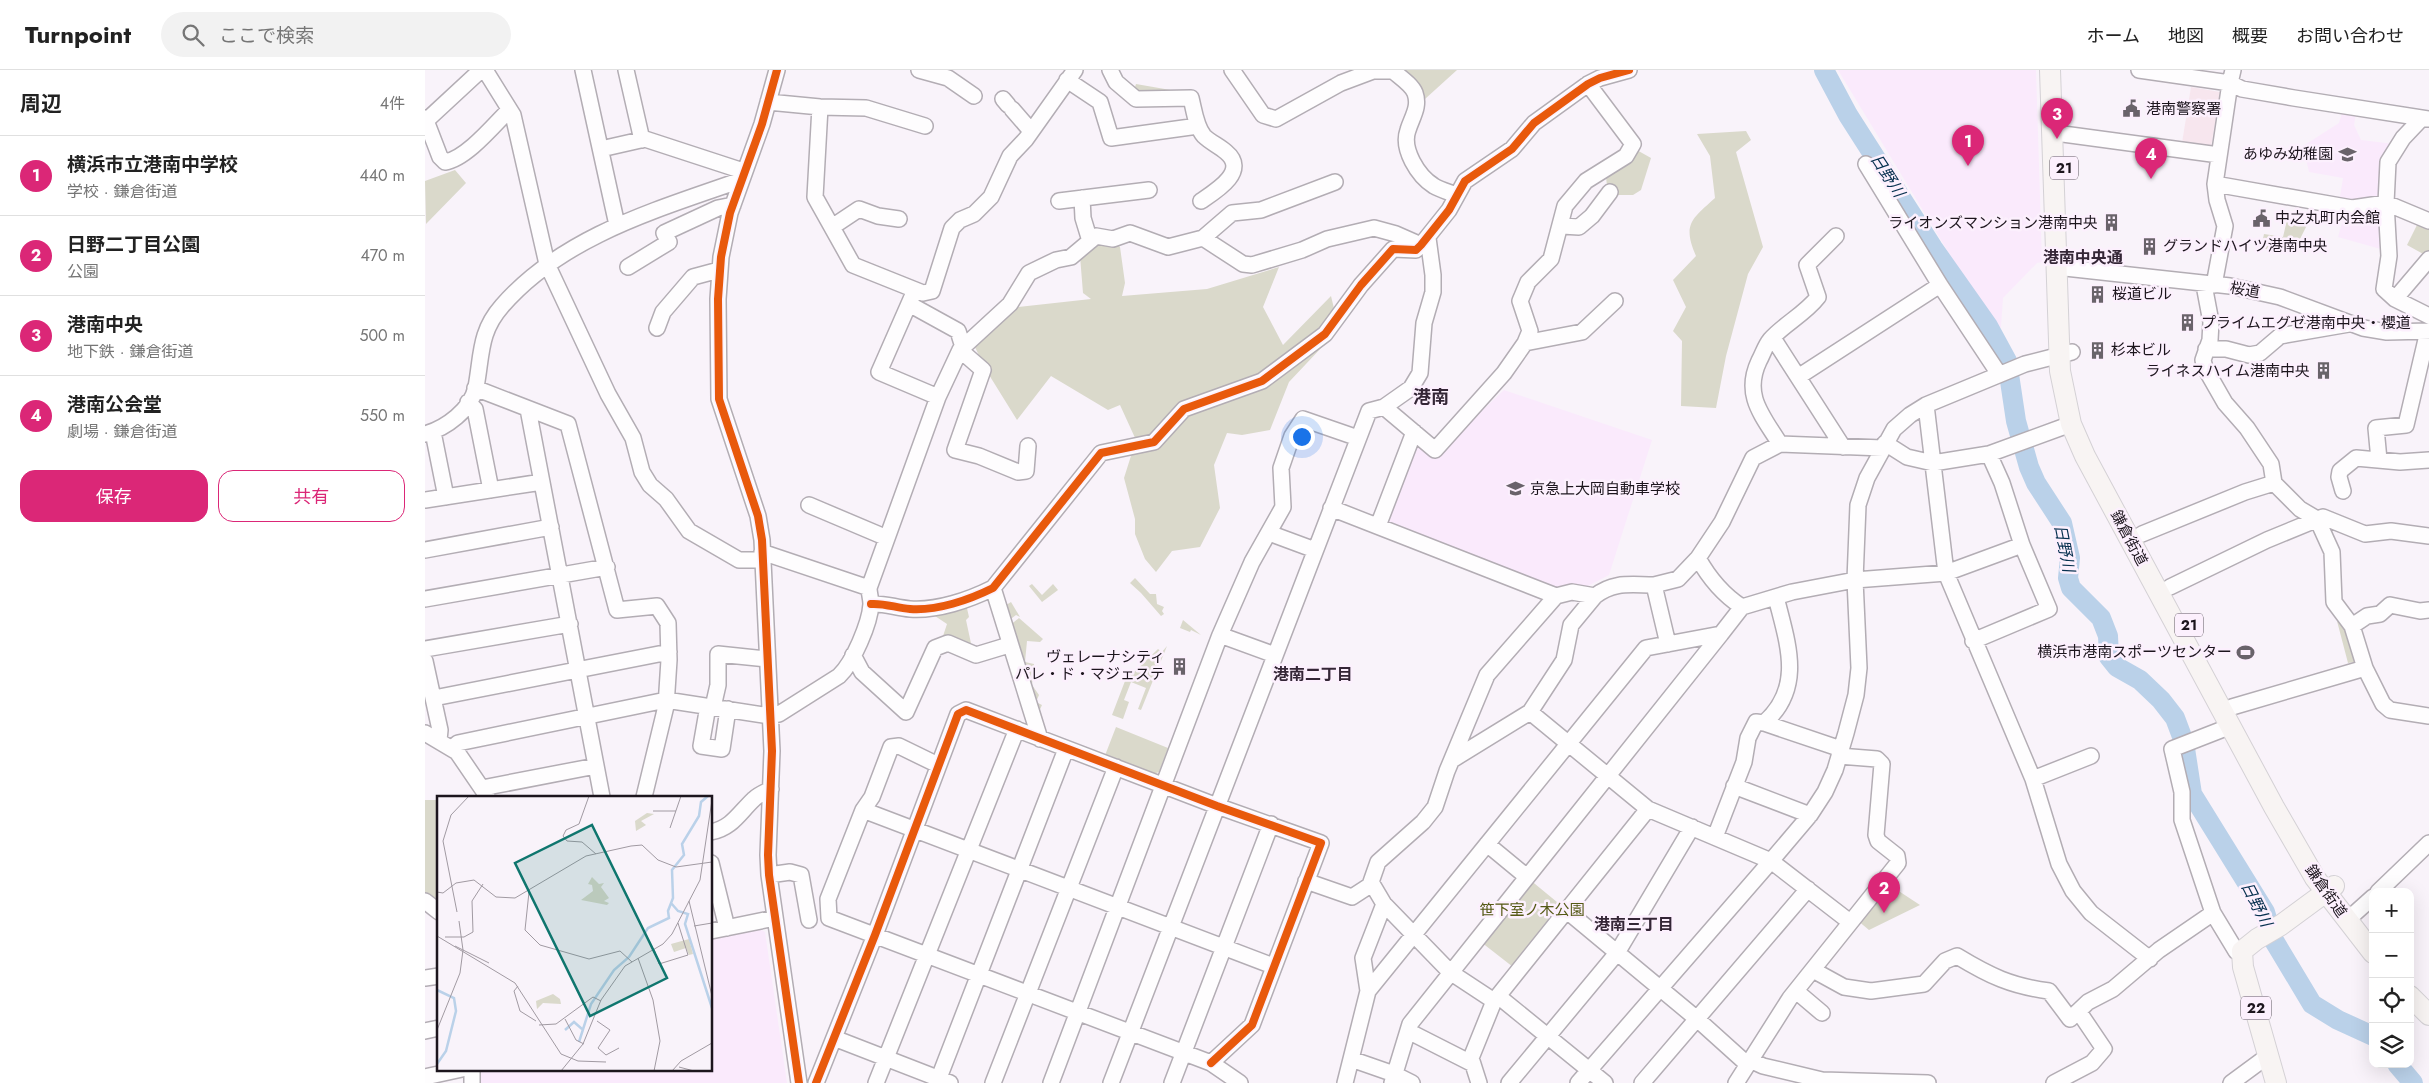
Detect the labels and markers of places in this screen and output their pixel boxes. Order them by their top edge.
pin: 3 [2041,98,2073,139]
place label: 港南警察署 [2146,98,2221,120]
public building icon: 港南警察署 [2122,99,2142,119]
pin: 1 [1952,125,1984,166]
pin: 4 [2135,138,2167,179]
place label: あゆみ幼稚園 [2243,143,2333,165]
school or university icon: あゆみ幼稚園 [2337,144,2357,164]
place label: 中之丸町内会館 [2275,207,2380,229]
public building icon: 中之丸町内会館 [2251,208,2271,228]
place label: ライオンズマンション港南中央 [1888,212,2098,234]
building icon: ライオンズマンション港南中央 [2102,213,2122,233]
place label: グランドハイツ港南中央 [2163,235,2328,257]
building icon: グランドハイツ港南中央 [2139,236,2159,256]
place label: 桜道ビル [2112,283,2172,305]
building icon: 桜道ビル [2088,284,2108,304]
place label: プライムエグゼ港南中央・櫻道 [2201,312,2411,334]
building icon: プライムエグゼ港南中央・櫻道 [2177,313,2197,333]
place label: 杉本ビル [2111,339,2171,361]
building icon: 杉本ビル [2087,340,2107,360]
place label: ライネスハイム港南中央 [2146,360,2310,382]
building icon: ライネスハイム港南中央 [2314,361,2334,381]
place label: 京急上大岡自動車学校 [1530,478,1680,500]
school or university icon: 京急上大岡自動車学校 [1506,479,1526,499]
place label: 横浜市港南スポーツセンター [2037,641,2232,663]
sports icon: 横浜市港南スポーツセンター [2236,642,2256,662]
place label: ヴェレーナシティ パレ・ド・マジェステ [1015,646,1165,685]
building icon: ヴェレーナシティ パレ・ド・マジェステ [1169,656,1189,676]
pin: 2 [1868,872,1900,913]

